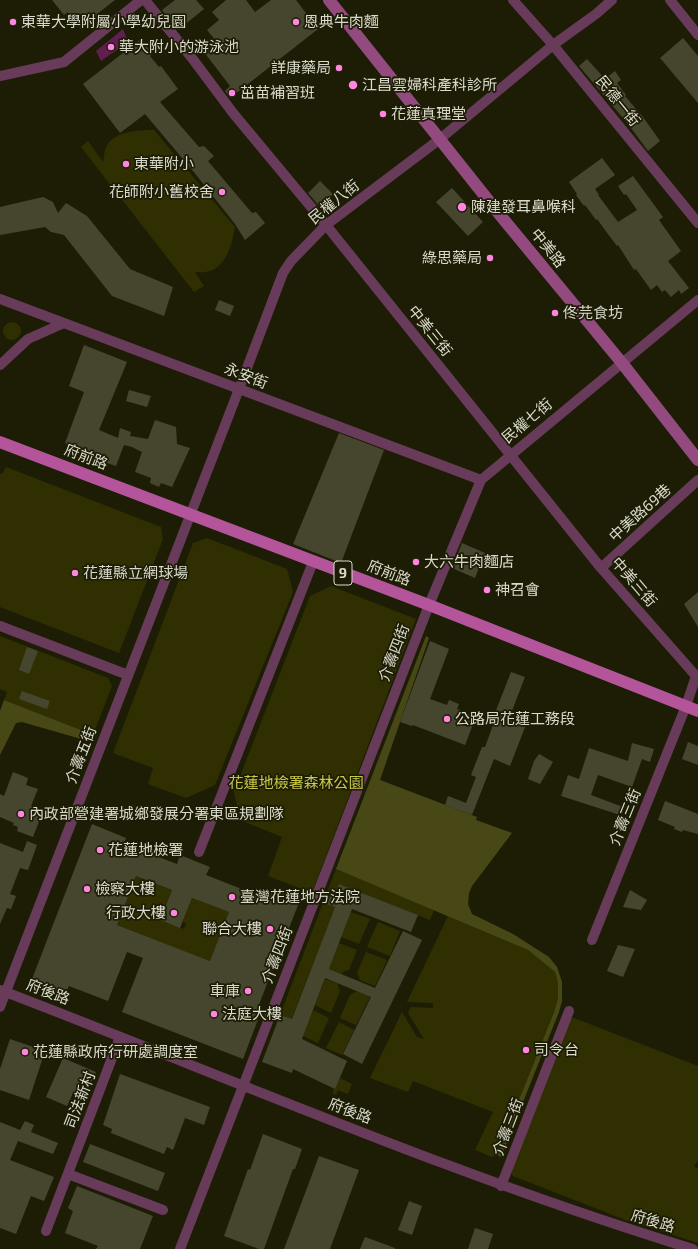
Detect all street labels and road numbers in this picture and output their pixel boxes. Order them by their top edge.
street label: 民德一街 [592,72,644,130]
street label: 民權八街 [305,176,363,228]
street label: 中美路 [527,225,569,271]
street label: 中美三街 [404,302,456,360]
street label: 永安街 [222,360,270,392]
street label: 民權七街 [498,395,556,447]
street label: 府前路 [62,441,110,473]
street label: 中美路69巷 [605,480,675,546]
street label: 中美三街 [608,553,660,611]
street label: 府前路 [365,557,413,589]
road number: 9 [334,561,352,585]
street label: 介壽四街 [375,622,413,684]
street label: 介壽五街 [62,724,100,786]
street label: 介壽三街 [605,786,645,848]
street label: 介壽四街 [258,924,296,986]
street label: 府後路 [24,976,72,1008]
street label: 司法新村 [61,1069,99,1131]
street label: 府後路 [326,1095,374,1127]
street label: 介壽三街 [489,1096,527,1158]
street label: 府後路 [629,1206,677,1236]

